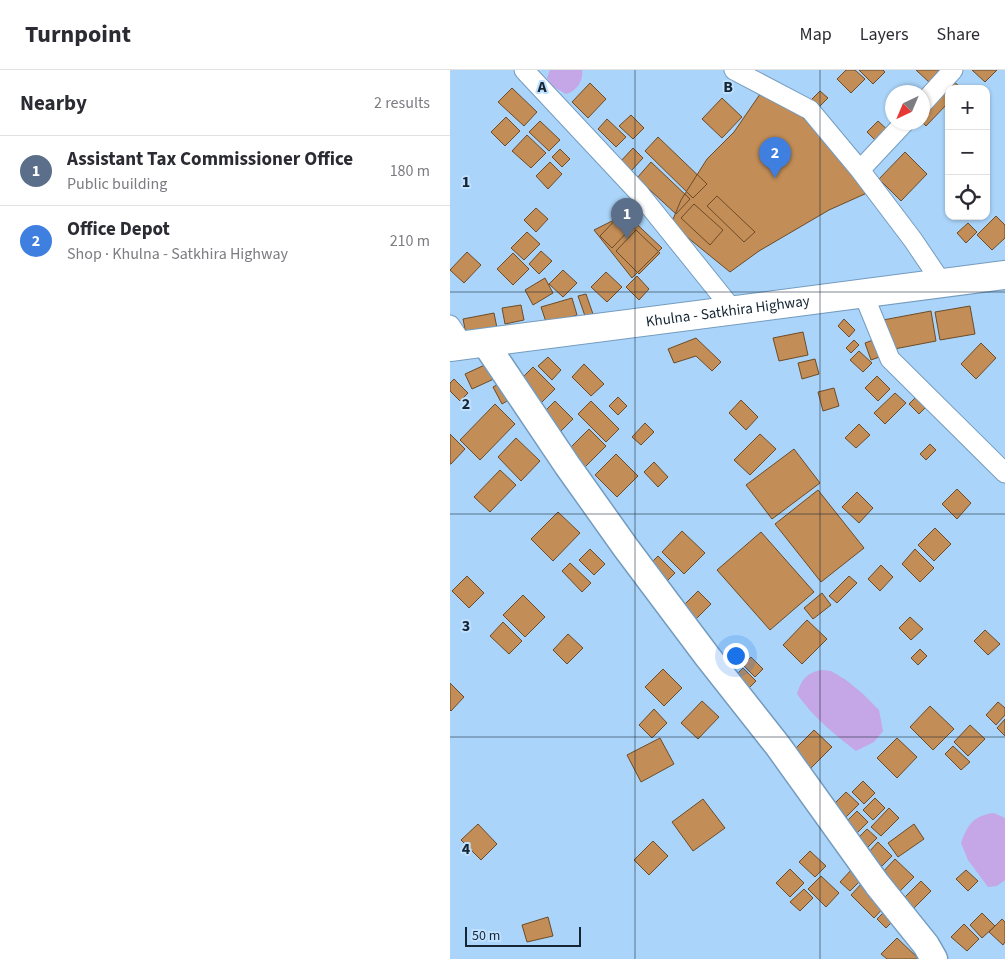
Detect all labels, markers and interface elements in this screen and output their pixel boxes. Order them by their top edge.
text: Turnpoint [25,17,131,52]
text: Map [800,22,832,47]
text: Layers [860,22,909,47]
text: Share [937,22,980,47]
text: A [536,76,547,98]
text: B [723,76,733,98]
north arrow [885,85,930,130]
map controls [945,85,990,220]
button: + [945,85,990,130]
text: Nearby [20,88,87,118]
text: 2 results [374,92,430,114]
button: − [945,130,990,175]
pin: 2 [759,137,791,178]
text: Assistant Tax Commissioner Office [67,146,353,173]
text: 1 [32,160,40,182]
text: 180 m [390,160,430,182]
text: 1 [462,171,470,193]
text: Public building [67,173,167,195]
button: locate [945,175,990,220]
pin: 1 [611,198,643,239]
text: Office Depot [67,216,170,243]
text: 2 [32,230,40,252]
text: 210 m [390,230,430,252]
text: Shop · Khulna - Satkhira Highway [67,243,288,265]
street label: Khulna - Satkhira Highway [645,290,811,332]
text: 2 [462,393,470,415]
text: 3 [462,615,470,637]
your location [723,643,749,669]
text: 4 [462,838,471,860]
scale bar [465,924,581,947]
text: 50 m [472,926,500,946]

